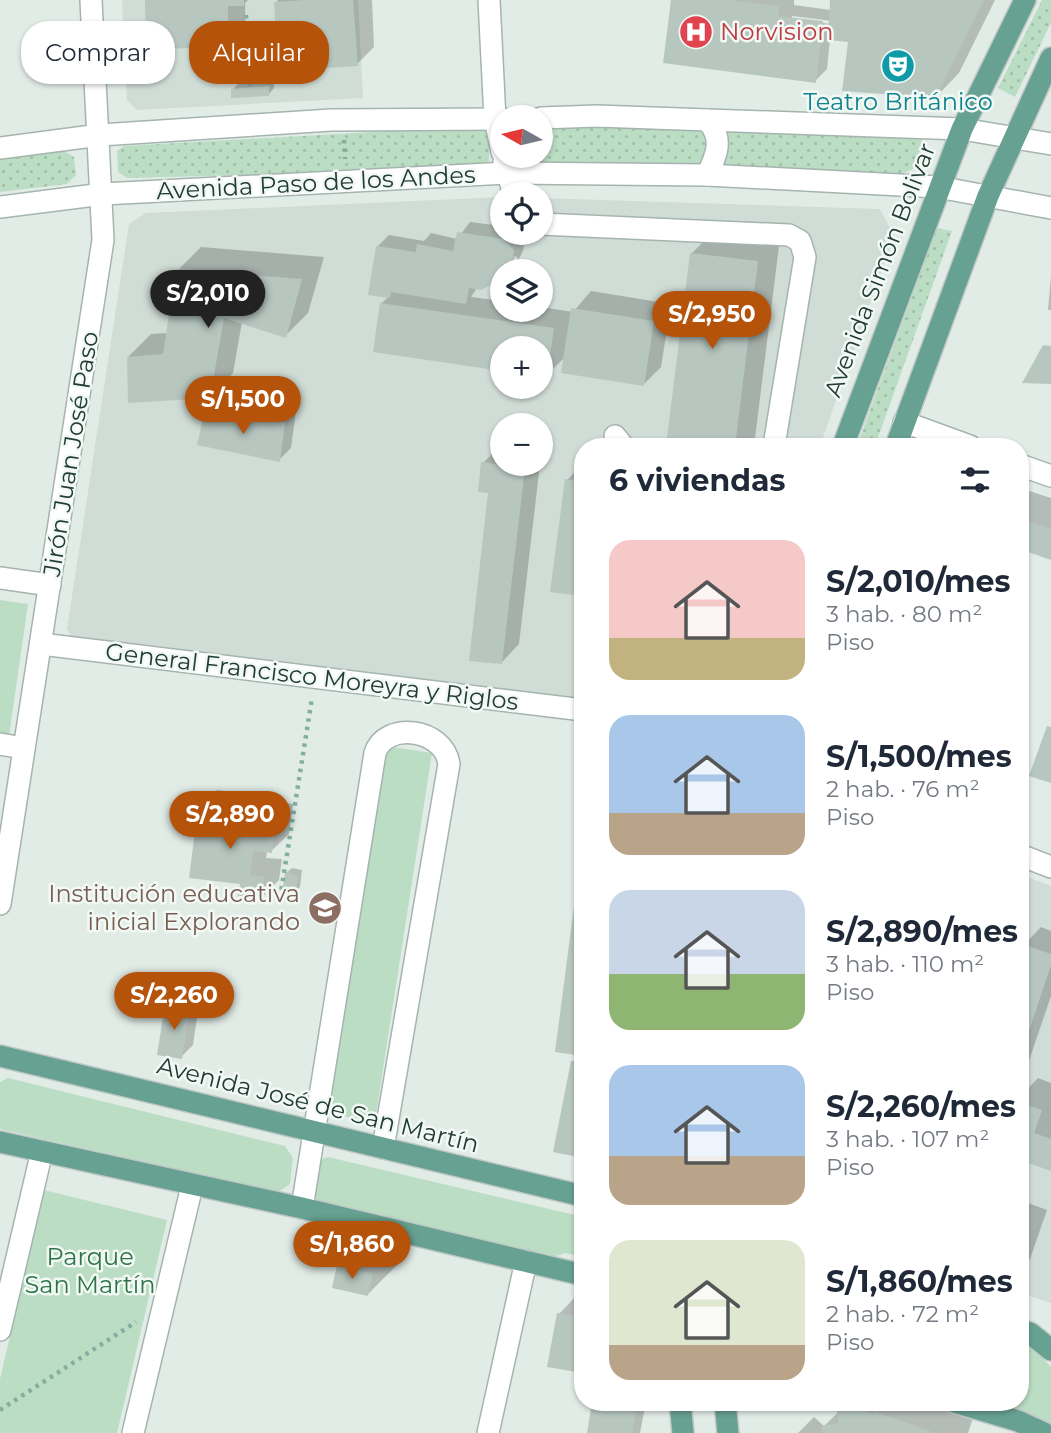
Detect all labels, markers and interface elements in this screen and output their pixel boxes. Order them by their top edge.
hospital icon: Norvision [677,13,715,51]
place label: Norvision [720,17,833,46]
chip: Comprar [21,21,175,84]
chip: Alquilar [189,21,329,84]
theatre icon: Teatro Británico [879,47,917,85]
place label: Teatro Británico [803,87,993,116]
north arrow [490,105,553,168]
map controls [490,105,553,476]
street label: Avenida Simón Bolivar [818,139,941,401]
street label: Avenida Paso de los Andes [156,160,476,205]
button: locate [490,182,553,245]
button: layers [490,259,553,322]
pin: S/2,010 [143,270,273,330]
text: S/2,010 [166,279,250,307]
pin: S/2,950 [647,292,777,351]
text: S/2,950 [668,300,756,328]
street label: Jirón Juan José Paso [37,329,104,579]
button: + [490,336,553,399]
pin: S/1,500 [178,376,308,436]
text: S/1,500 [201,385,285,413]
button: − [490,413,553,476]
icon: filters [956,461,994,499]
text: 6 viviendas [609,462,786,499]
text: S/2,010/mes [826,563,1010,600]
icon: home [665,568,749,652]
text: 3 hab. · 80 m² [826,600,982,628]
text: Piso [826,628,874,656]
street label: General Francisco Moreyra y Riglos [104,637,520,716]
text: S/1,500/mes [826,738,1012,775]
icon: home [665,743,749,827]
text: 2 hab. · 76 m² [826,775,980,803]
pin: S/2,890 [165,792,295,851]
text: S/2,890 [185,800,275,828]
text: Piso [826,803,874,831]
place label: Institución educativa inicial Explorando [48,879,300,936]
school or university icon: Institución educativa inicial Explorando [306,889,344,927]
text: S/2,890/mes [826,913,1018,950]
icon: home [665,918,749,1002]
text: 3 hab. · 110 m² [826,950,984,978]
pin: S/2,260 [109,972,239,1032]
text: Piso [826,978,874,1006]
text: S/2,260 [130,981,218,1009]
street label: Avenida José de San Martín [154,1050,482,1159]
text: S/2,260/mes [826,1088,1016,1125]
icon: home [665,1093,749,1177]
text: 3 hab. · 107 m² [826,1125,989,1153]
text: Piso [826,1153,874,1181]
pin: S/1,860 [287,1222,417,1281]
text: S/1,860 [309,1230,395,1258]
park label: Parque San Martín [25,1242,155,1299]
text: S/1,860/mes [826,1263,1013,1300]
icon: home [665,1268,749,1352]
text: 2 hab. · 72 m² [826,1300,979,1328]
text: Piso [826,1328,874,1356]

